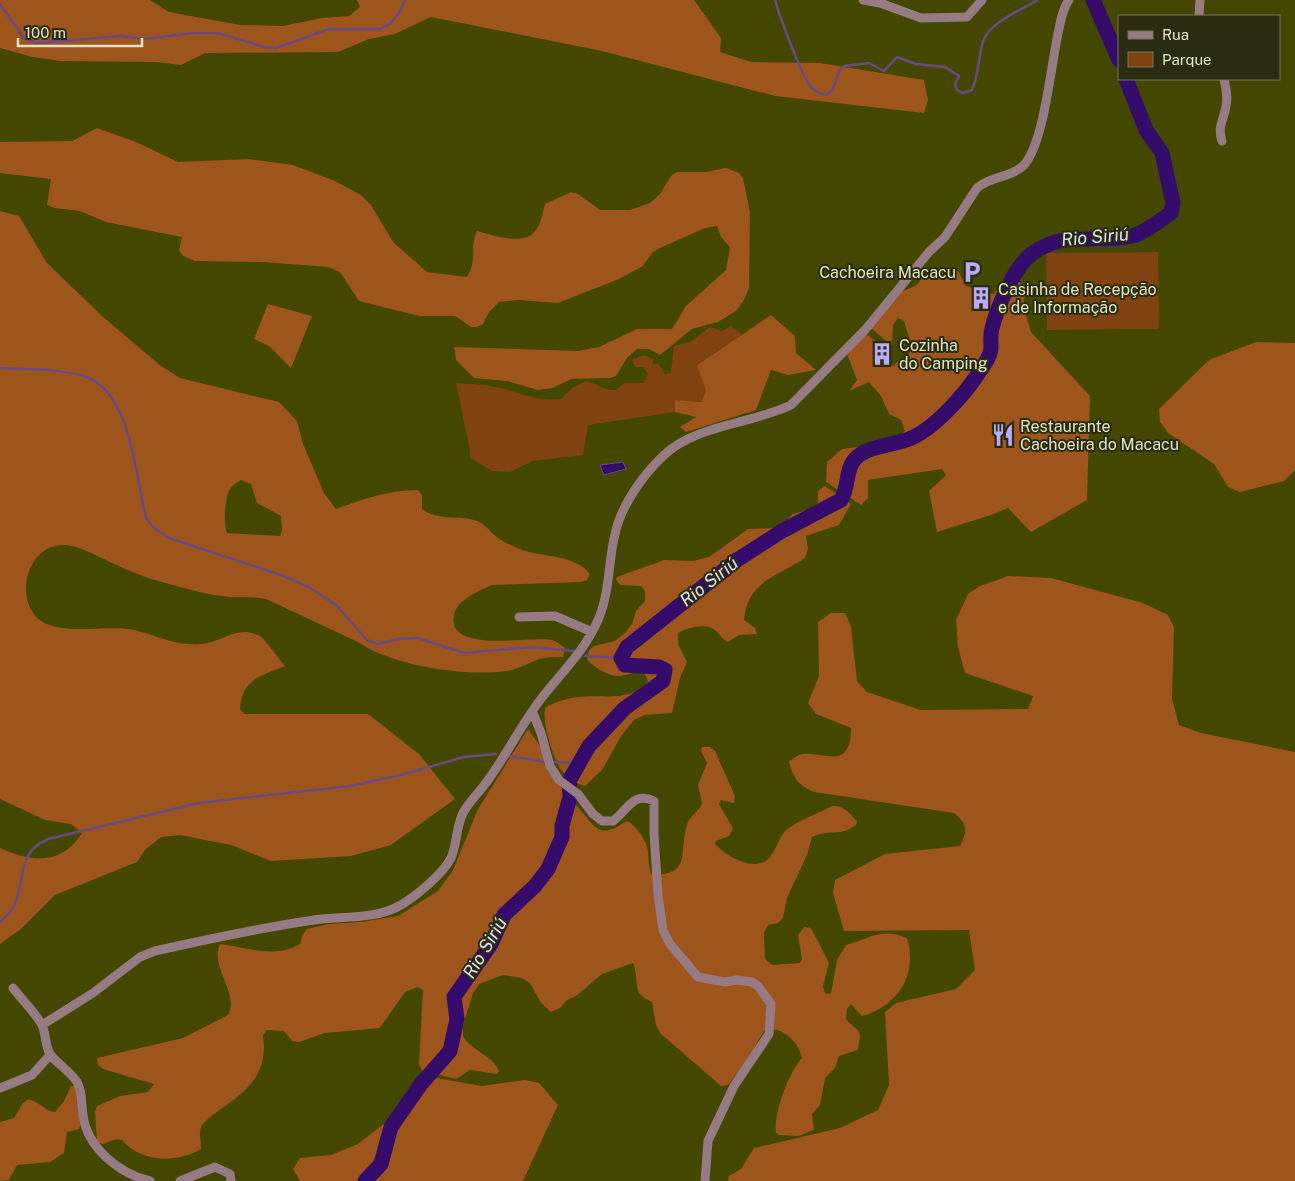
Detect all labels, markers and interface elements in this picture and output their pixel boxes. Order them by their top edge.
scale bar [18,15,141,47]
legend [1118,15,1280,80]
text: 100 m [25,24,66,41]
text: Rua [1162,26,1189,43]
text: Parque [1162,51,1212,68]
water label: Rio Siriú [1060,223,1130,250]
parking icon: Cachoeira Macacu [959,259,985,285]
place label: Cachoeira Macacu [819,263,956,282]
place label: Casinha de Recepção e de Informação [998,280,1157,317]
building icon: Casinha de Recepção e de Informação [968,285,994,311]
place label: Cozinha do Camping [899,336,988,373]
building icon: Cozinha do Camping [869,341,895,367]
place label: Restaurante Cachoeira do Macacu [1020,417,1179,454]
restaurant icon: Restaurante Cachoeira do Macacu [990,422,1016,448]
water label: Rio Siriú [676,552,742,611]
water label: Rio Siriú [458,913,511,982]

